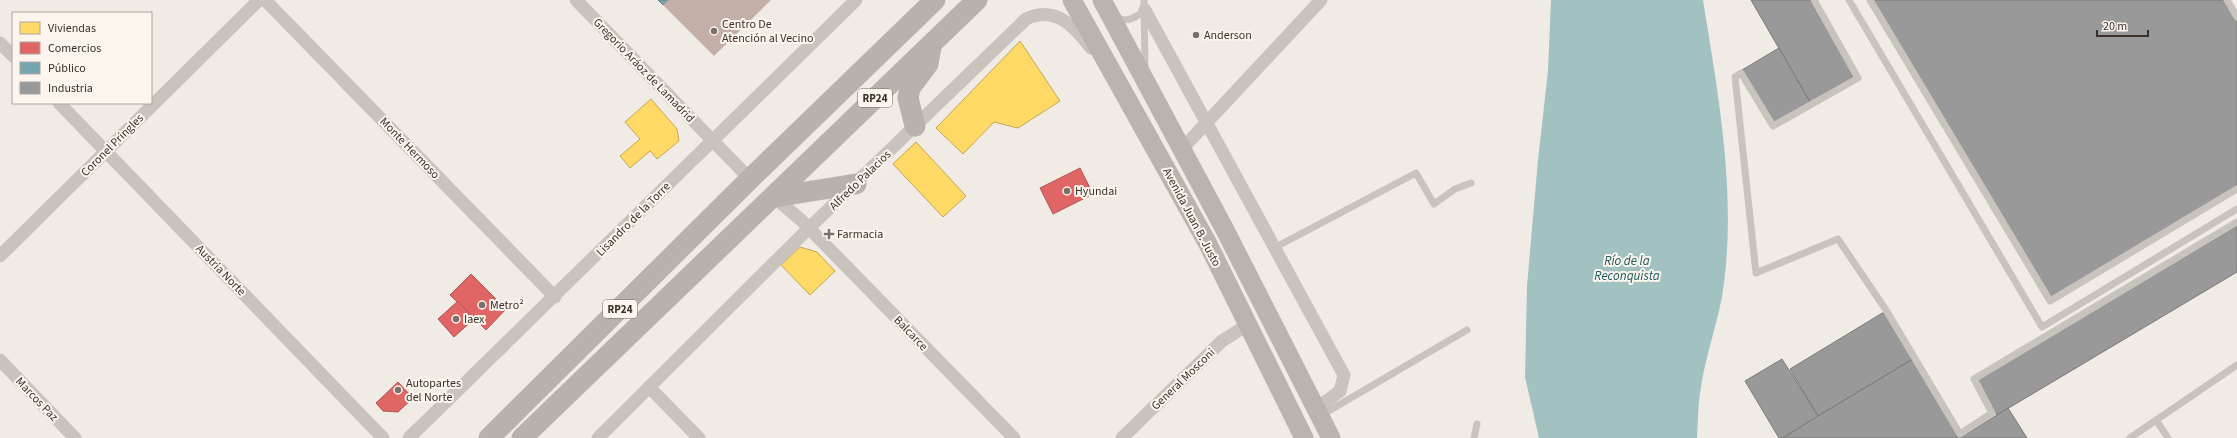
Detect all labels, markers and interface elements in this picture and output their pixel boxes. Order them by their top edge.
legend [12,12,152,104]
scale bar [2097,12,2148,38]
street label: Gregorio Aráoz de Lamadrid [589,14,698,126]
place label: Centro De Atención al Vecino [722,16,814,47]
text: 20 m [2103,18,2127,35]
text: Viviendas [48,20,96,37]
marker: Centro De Atención al Vecino [709,26,719,36]
place label: Anderson [1204,27,1252,44]
marker: Anderson [1191,30,1201,40]
text: Comercios [48,40,101,57]
text: Público [48,60,86,77]
text: Industria [48,80,93,97]
road number: RP24 [858,89,892,107]
street label: Coronel Pringles [77,110,148,181]
street label: Monte Hermoso [376,114,444,183]
street label: Alfredo Palacios [826,146,895,214]
street label: Avenida Juan B. Justo [1158,165,1225,270]
street label: Lisandro de la Torre [592,178,674,260]
place label: Hyundai [1075,183,1117,200]
marker: Hyundai [1062,186,1072,196]
place label: Farmacia [837,226,883,243]
marker: Farmacia [824,229,834,239]
street label: Austria Norte [192,241,250,300]
water label: Río de la Reconquista [1594,252,1660,285]
place label: Metro² [490,297,524,314]
marker: Metro² [477,300,487,310]
road number: RP24 [603,300,637,318]
place label: Iaex [464,311,485,328]
street label: Balcarce [890,312,932,355]
marker: Iaex [451,314,461,324]
street label: General Mosconi [1148,344,1219,414]
street label: Marcos Paz [11,374,62,425]
place label: Autopartes del Norte [406,375,461,406]
marker: Autopartes del Norte [393,385,403,395]

